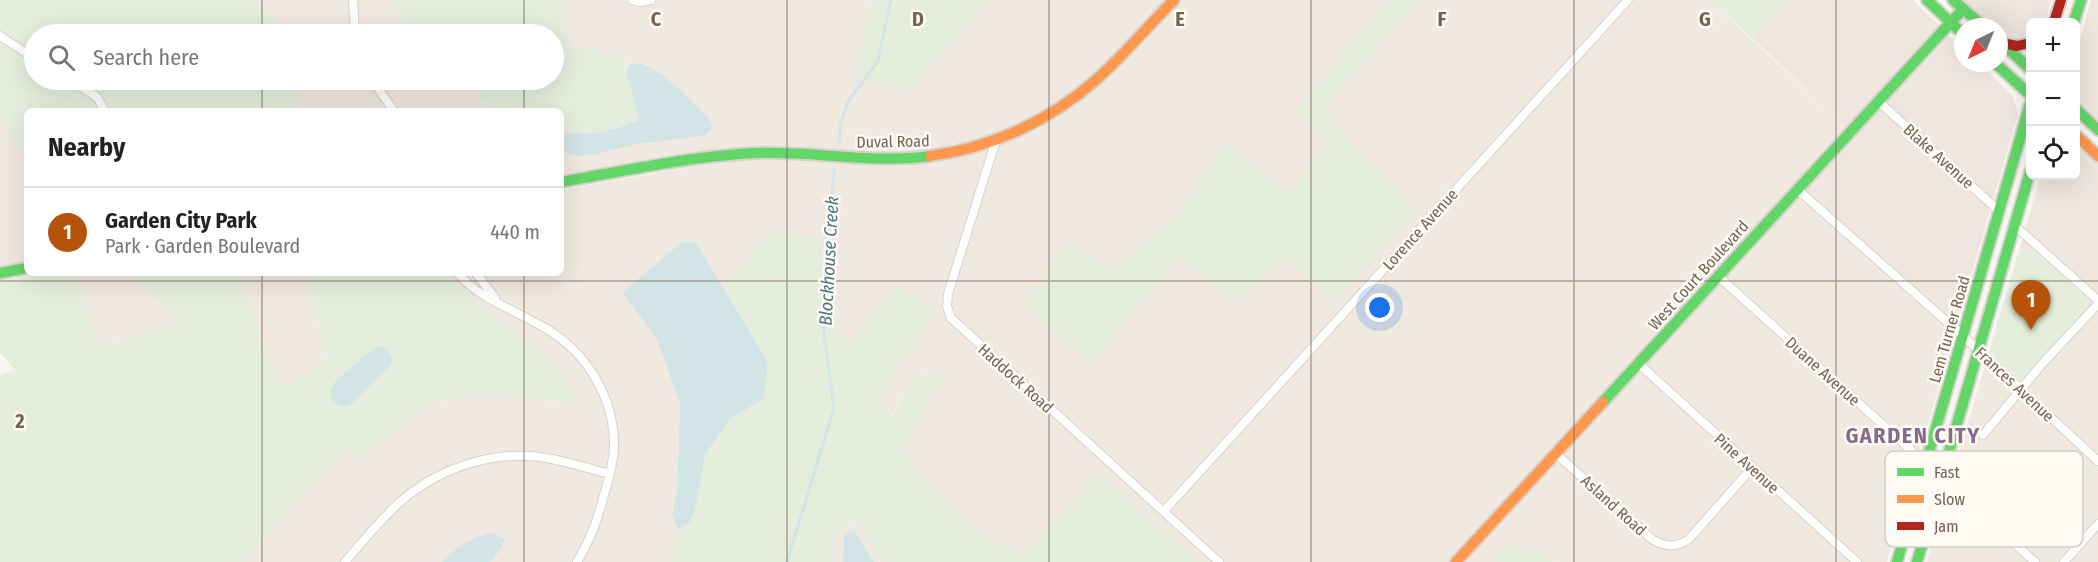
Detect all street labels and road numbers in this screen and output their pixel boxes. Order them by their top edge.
street label: Blake Avenue [1900,120,1978,193]
street label: Duval Road [856,131,930,152]
street label: Lorence Avenue [1379,185,1462,274]
street label: West Court Boulevard [1644,217,1753,334]
street label: Lem Turner Road [1925,274,1974,385]
street label: Duane Avenue [1781,333,1864,410]
street label: Haddock Road [974,340,1057,417]
street label: Frances Avenue [1971,343,2058,426]
street label: Pine Avenue [1710,429,1783,497]
street label: Asland Road [1577,471,1650,540]

